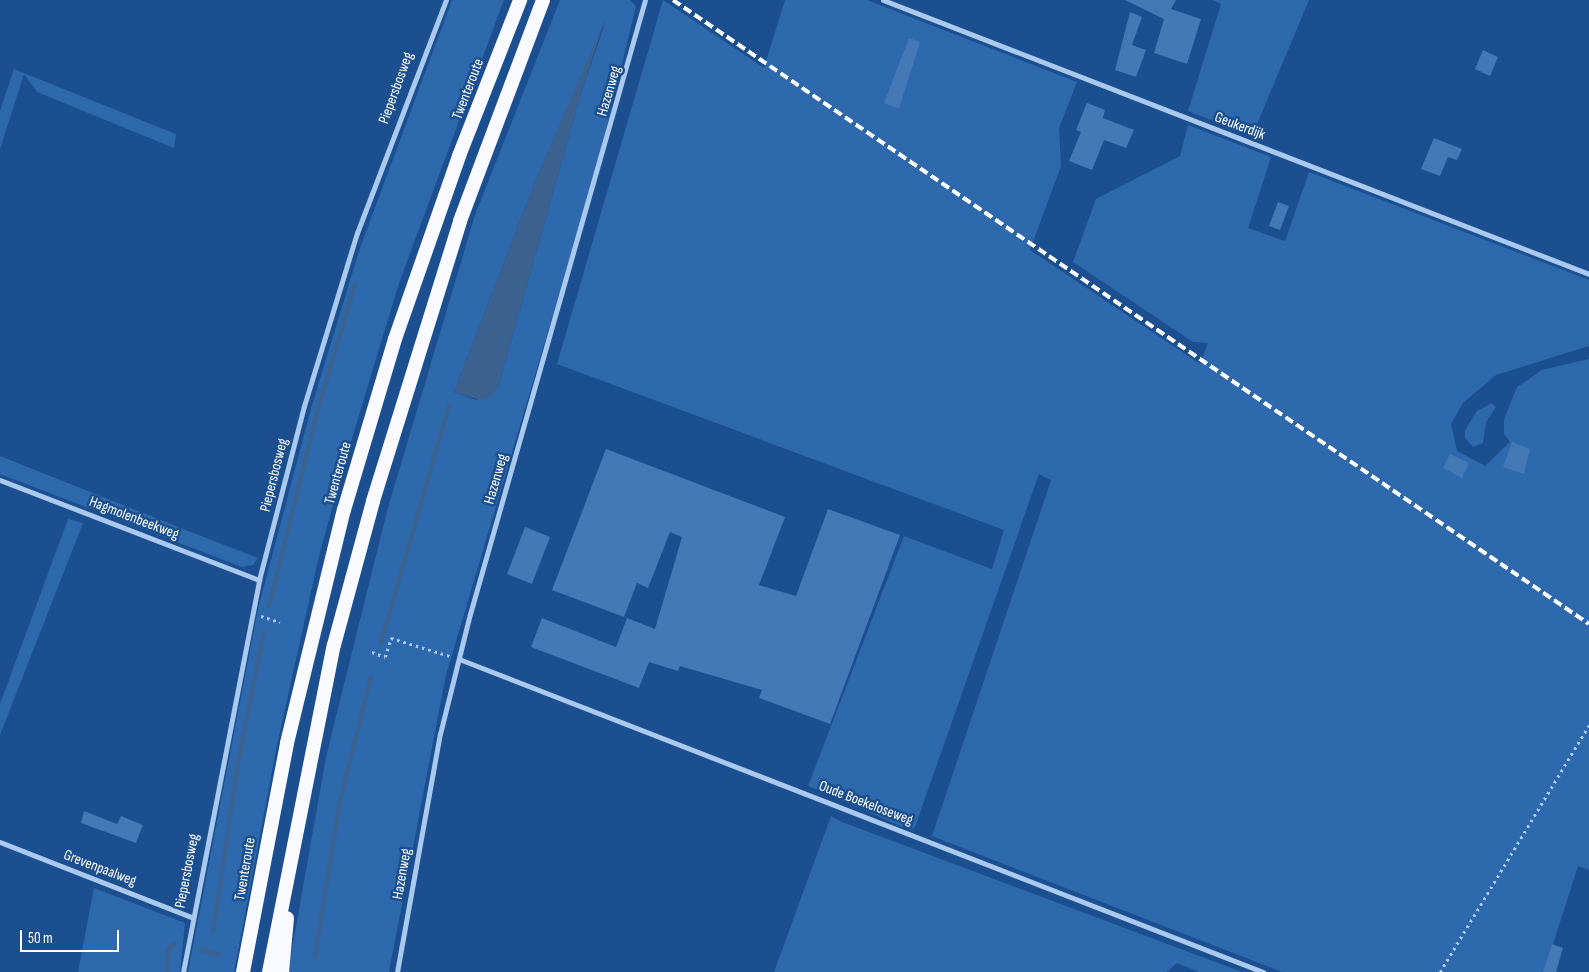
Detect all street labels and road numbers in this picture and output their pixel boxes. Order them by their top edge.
street label: Piepersbosweg [375,50,417,126]
street label: Twenteroute [448,56,488,122]
street label: Hazenweg [593,64,625,118]
street label: Geukerdijk [1212,108,1268,144]
street label: Piepersbosweg [256,436,292,514]
street label: Twenteroute [321,440,355,506]
street label: Hazenweg [480,452,512,506]
street label: Hagmolenbeekweg [86,493,182,543]
street label: Oude Boekeloseweg [816,777,916,829]
street label: Piepersbosweg [171,832,203,910]
street label: Twenteroute [231,836,259,902]
street label: Grevenpaalweg [61,846,139,890]
street label: Hazenweg [389,847,415,901]

